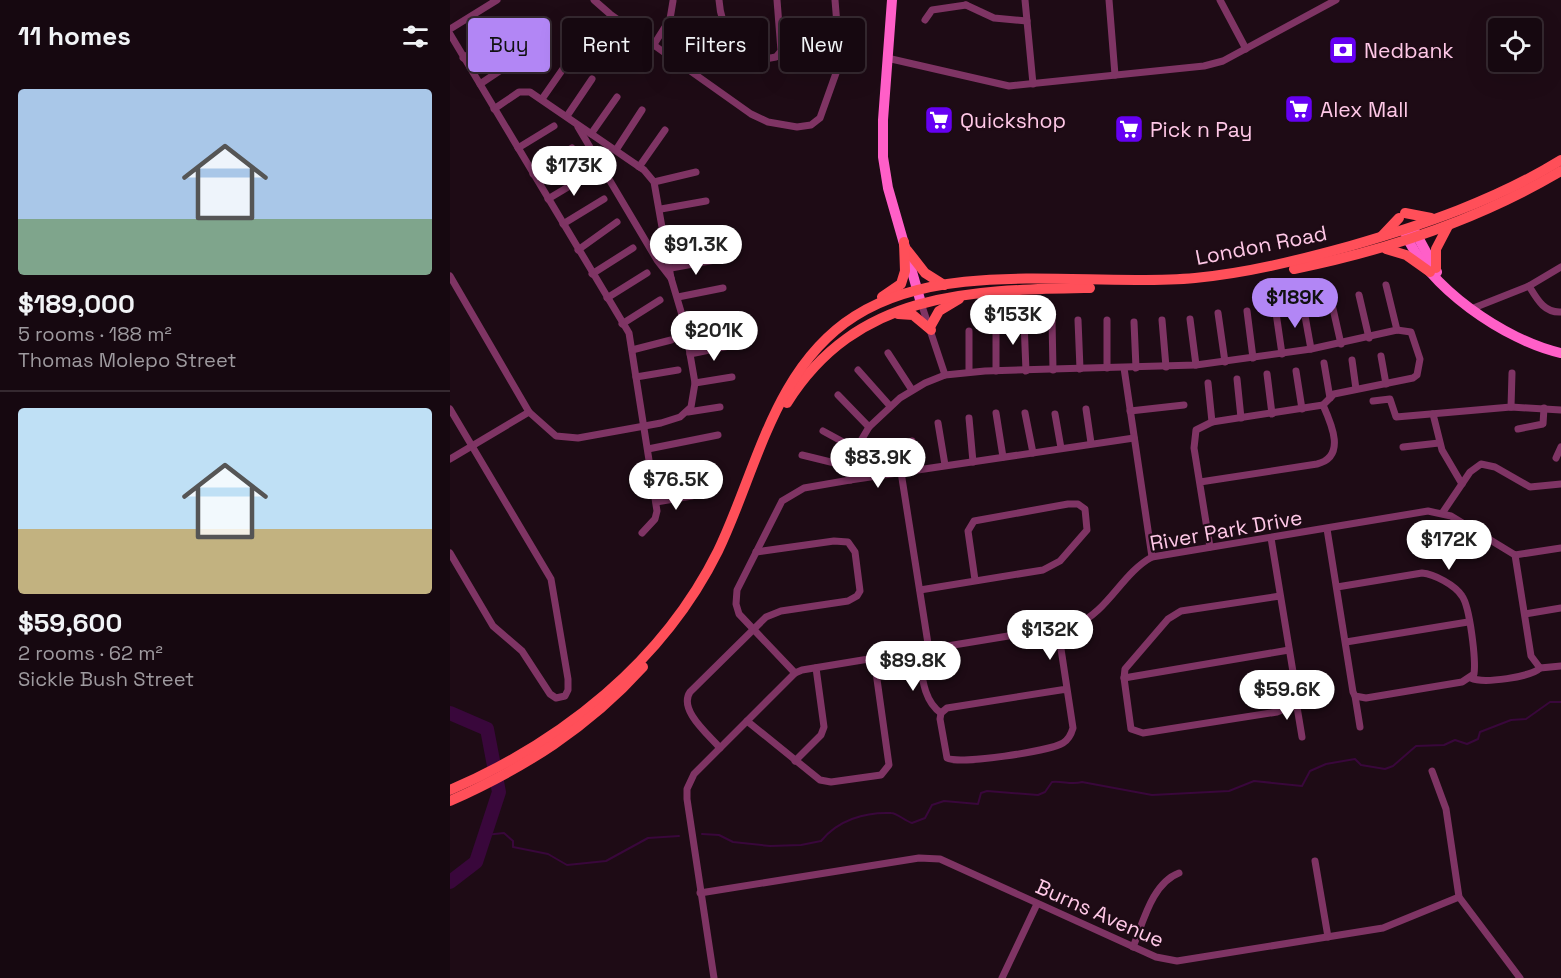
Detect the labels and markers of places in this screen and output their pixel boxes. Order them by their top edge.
bank icon: Nedbank [1327,34,1359,66]
place label: Nedbank [1364,37,1454,64]
supermarket icon: Alex Mall [1283,93,1315,125]
place label: Alex Mall [1320,96,1409,123]
supermarket icon: Quickshop [923,104,955,136]
place label: Quickshop [960,107,1066,134]
supermarket icon: Pick n Pay [1113,113,1145,145]
place label: Pick n Pay [1150,116,1252,143]
pin: $173K [532,146,616,197]
pin: $91.3K [647,225,745,276]
pin: $189K [1253,278,1337,329]
pin: $153K [971,295,1055,346]
pin: $201K [672,311,756,362]
pin: $83.9K [829,438,927,489]
pin: $76.5K [627,460,725,511]
pin: $172K [1407,520,1491,571]
pin: $132K [1008,610,1092,661]
pin: $89.8K [864,641,962,692]
pin: $59.6K [1238,670,1336,721]

